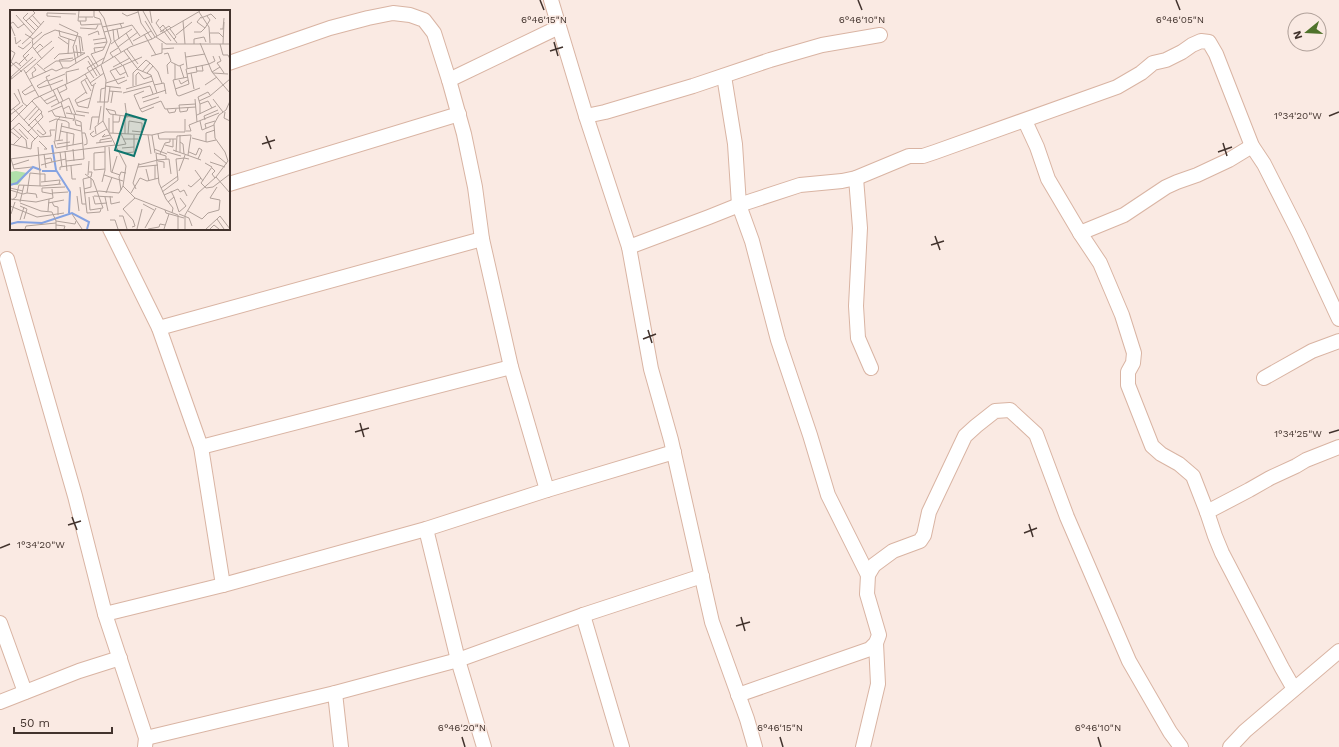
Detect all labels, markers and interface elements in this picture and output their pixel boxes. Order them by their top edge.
inset map [10,10,230,230]
north arrow [1287,12,1327,52]
text: 6°46'15"N [521,14,567,25]
text: 6°46'10"N [839,14,885,25]
text: 6°46'05"N [1156,14,1204,25]
text: N [1291,29,1305,41]
text: 1°34'20"W [1274,110,1322,121]
text: 1°34'25"W [1274,428,1322,439]
text: 1°34'20"W [17,539,65,550]
scale bar [14,709,112,735]
text: 50 m [20,716,50,730]
text: 6°46'20"N [438,722,486,733]
text: 6°46'15"N [757,722,803,733]
text: 6°46'10"N [1075,722,1121,733]

